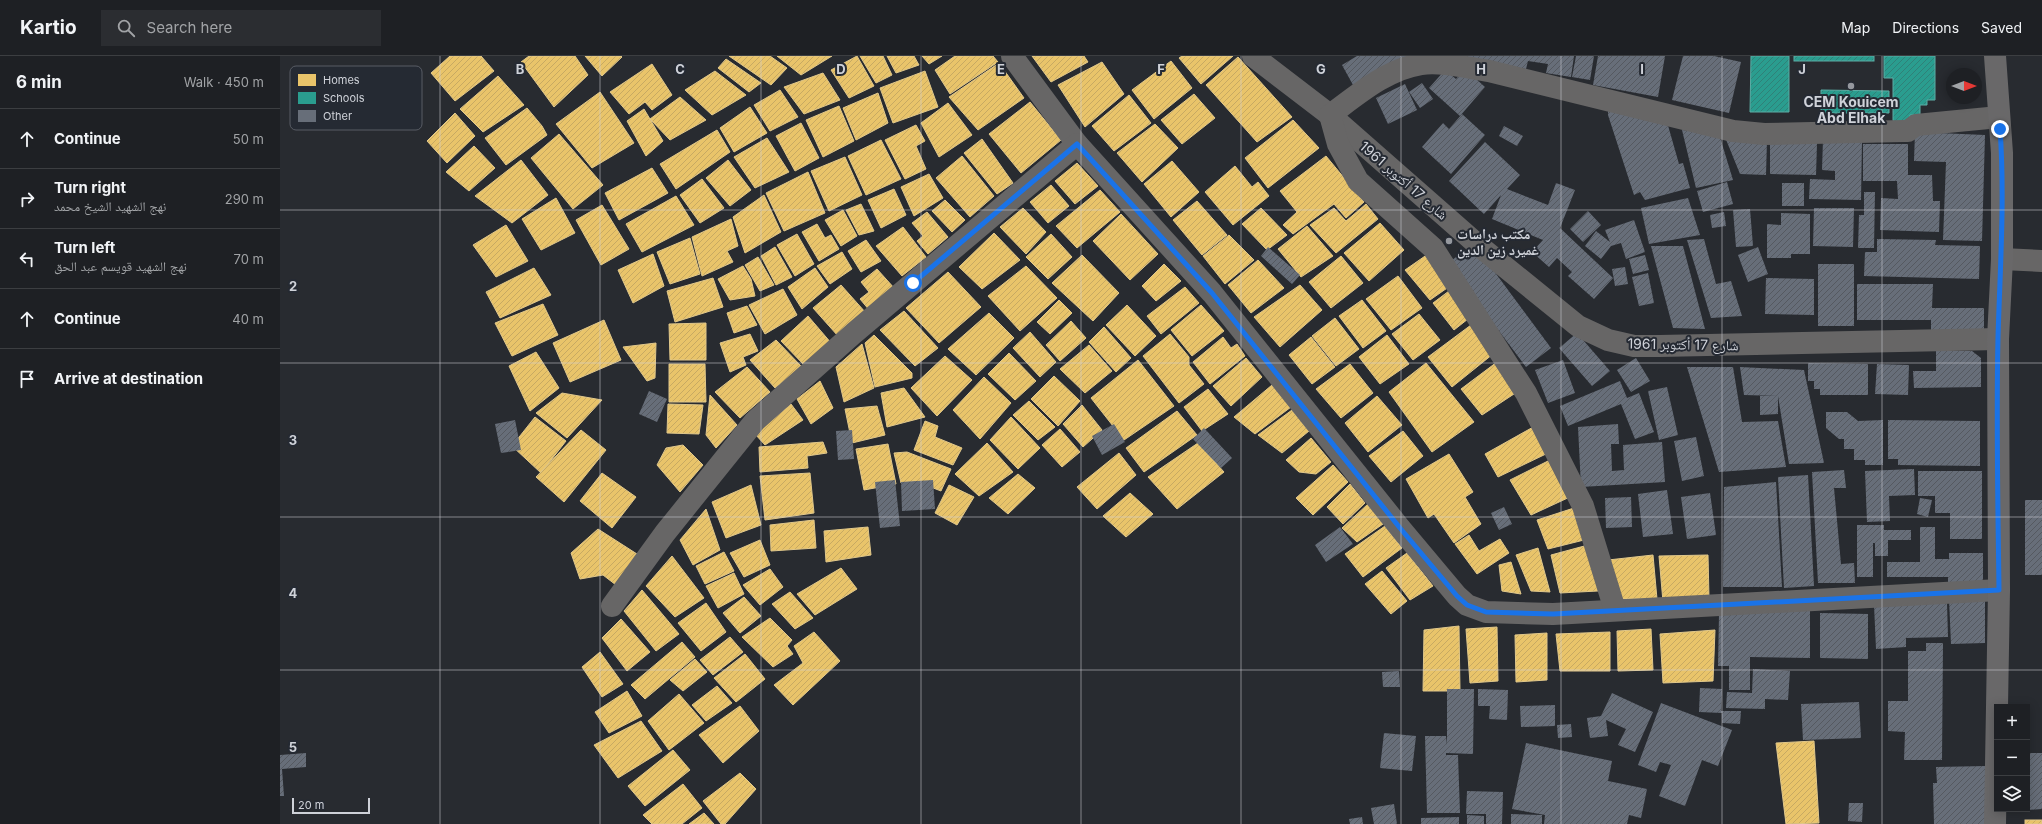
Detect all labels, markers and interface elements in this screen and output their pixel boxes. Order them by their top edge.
search box [101,10,381,46]
text: Kartio [20,16,77,39]
icon: search [115,17,137,39]
text: Search here [147,18,232,37]
text: Map [1841,19,1870,36]
text: Directions [1892,19,1959,36]
text: Saved [1981,19,2022,36]
text: B [516,61,525,77]
text: C [675,61,685,77]
text: D [836,61,846,77]
text: E [997,61,1005,77]
text: F [1157,61,1165,77]
text: G [1316,61,1326,77]
text: H [1476,61,1486,77]
text: I [1640,61,1644,77]
text: J [1798,61,1806,77]
legend [290,66,422,130]
north arrow [1946,68,1982,104]
text: 6 min [16,72,62,92]
text: Homes [323,73,360,87]
text: Walk · 450 m [184,74,264,90]
marker: CEM Kouicem Abd Elhak [1846,81,1856,91]
text: Schools [323,91,365,105]
place label: CEM Kouicem Abd Elhak [1803,93,1899,126]
text: Other [323,109,352,123]
route end [1991,120,2009,138]
icon: ahead [16,128,38,150]
text: Continue [54,129,121,148]
text: 50 m [233,131,264,147]
street label: شارع 17 أكتوبر 1961 [1355,137,1451,224]
text: Turn right [54,178,126,197]
icon: right [16,188,38,210]
text: 290 m [225,191,264,207]
text: نهج الشهيد الشيخ محمد [54,198,166,214]
place label: مكتب دراسات غميرد زين الدين [1457,225,1539,259]
marker: مكتب دراسات غميرد زين الدين [1444,236,1454,246]
text: Turn left [54,238,115,257]
icon: left [16,248,38,270]
text: 70 m [234,251,264,267]
text: نهج الشهيد قويسم عبد الحق [54,258,187,274]
route start [904,274,922,292]
text: 2 [289,278,297,294]
icon: ahead [16,308,38,330]
text: Continue [54,309,121,328]
text: 40 m [232,311,264,327]
street label: شارع 17 أكتوبر 1961 [1627,335,1739,355]
icon: arrive [16,368,38,390]
text: Arrive at destination [54,369,203,388]
text: 3 [289,432,297,448]
text: 4 [289,585,298,601]
map controls [1994,704,2030,812]
button: + [1994,704,2030,740]
text: 5 [289,739,297,755]
button: − [1994,740,2030,776]
button: layers [1994,776,2030,812]
scale bar [292,796,370,815]
text: 20 m [298,798,324,812]

